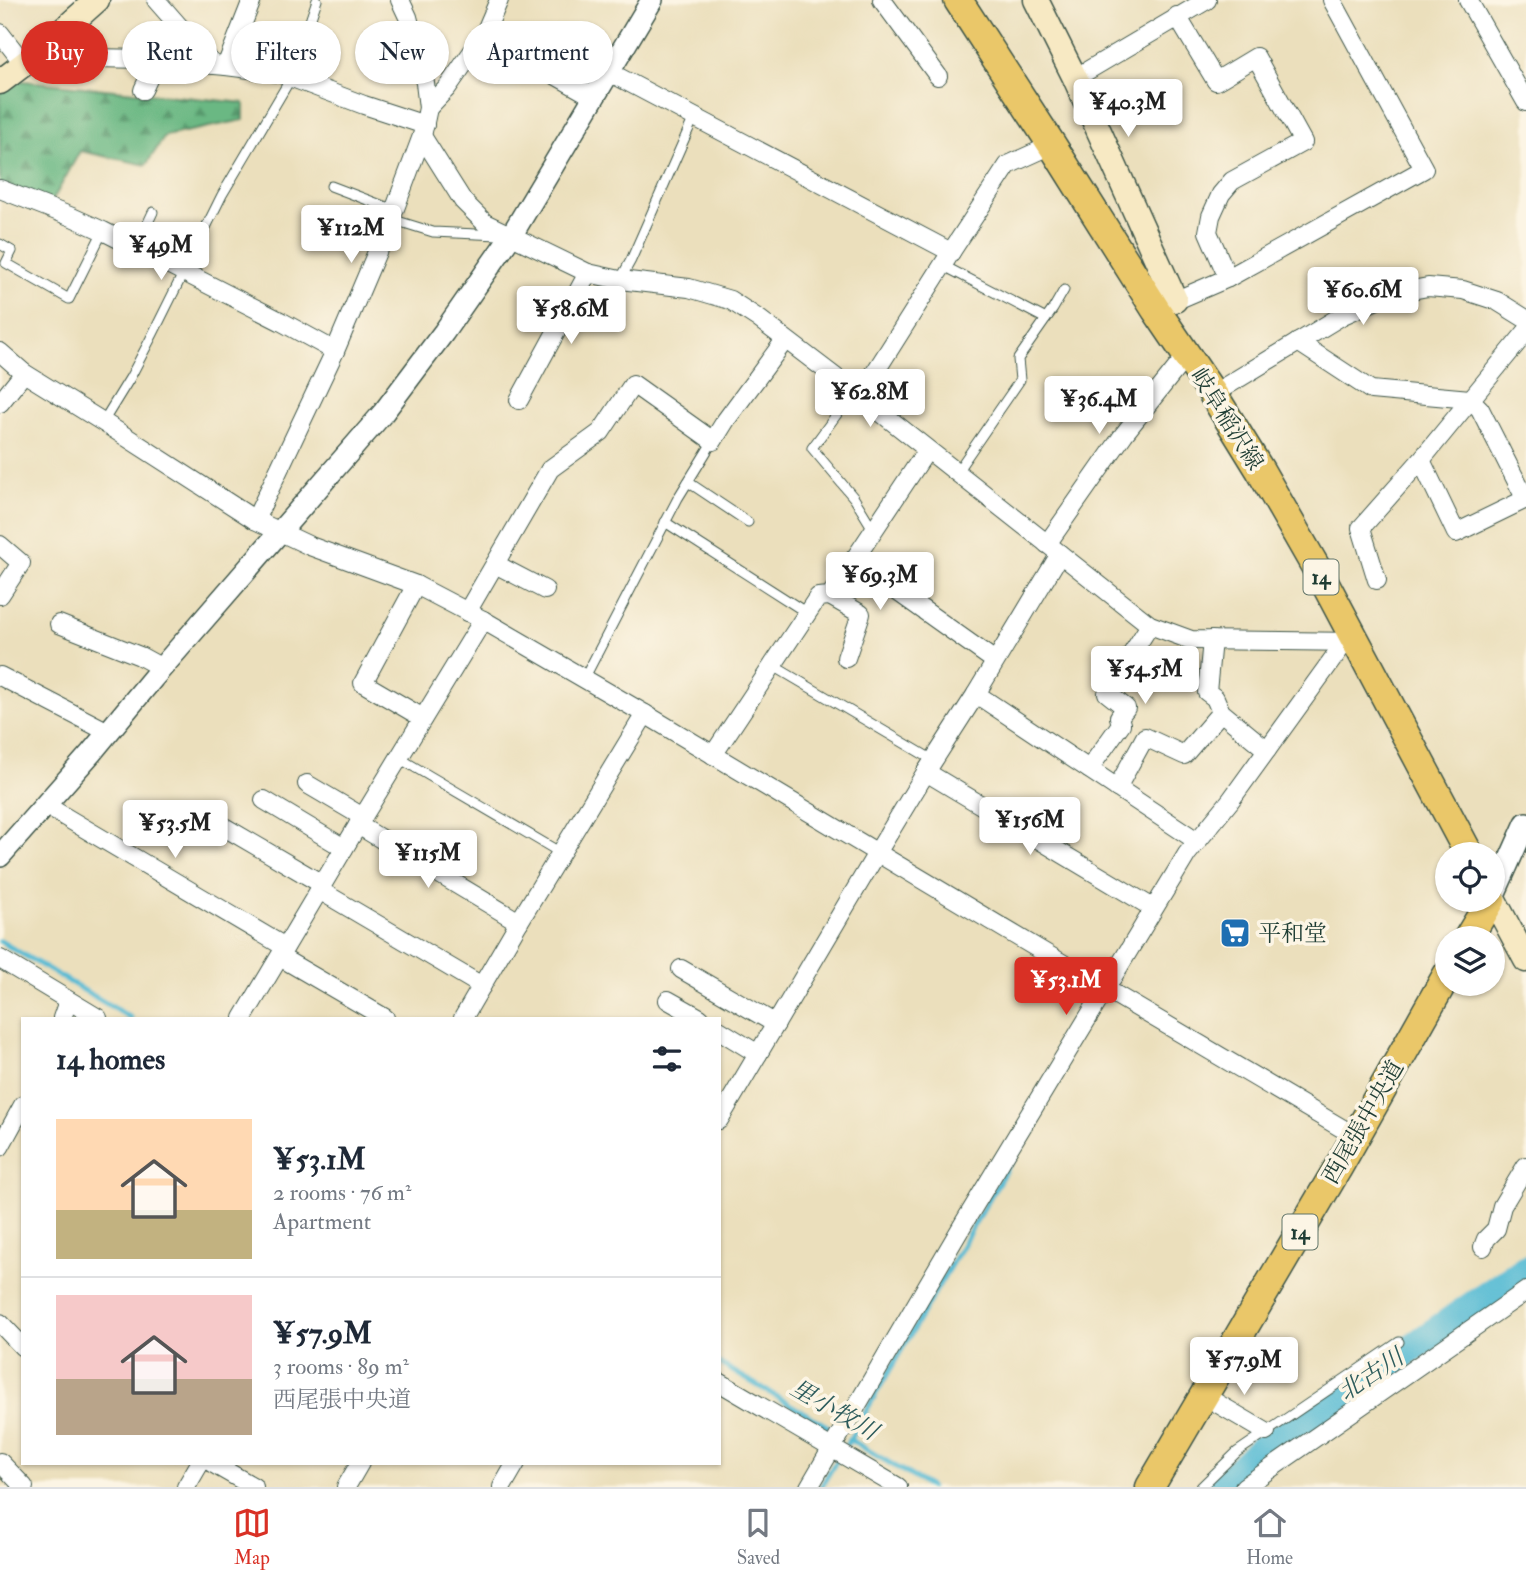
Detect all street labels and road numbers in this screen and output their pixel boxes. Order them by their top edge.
street label: 岐阜稲沢線 [1184,363,1270,475]
road number: 14 [1304,560,1338,594]
street label: 西尾張中央道 [1316,1055,1410,1189]
road number: 14 [1282,1214,1318,1250]

